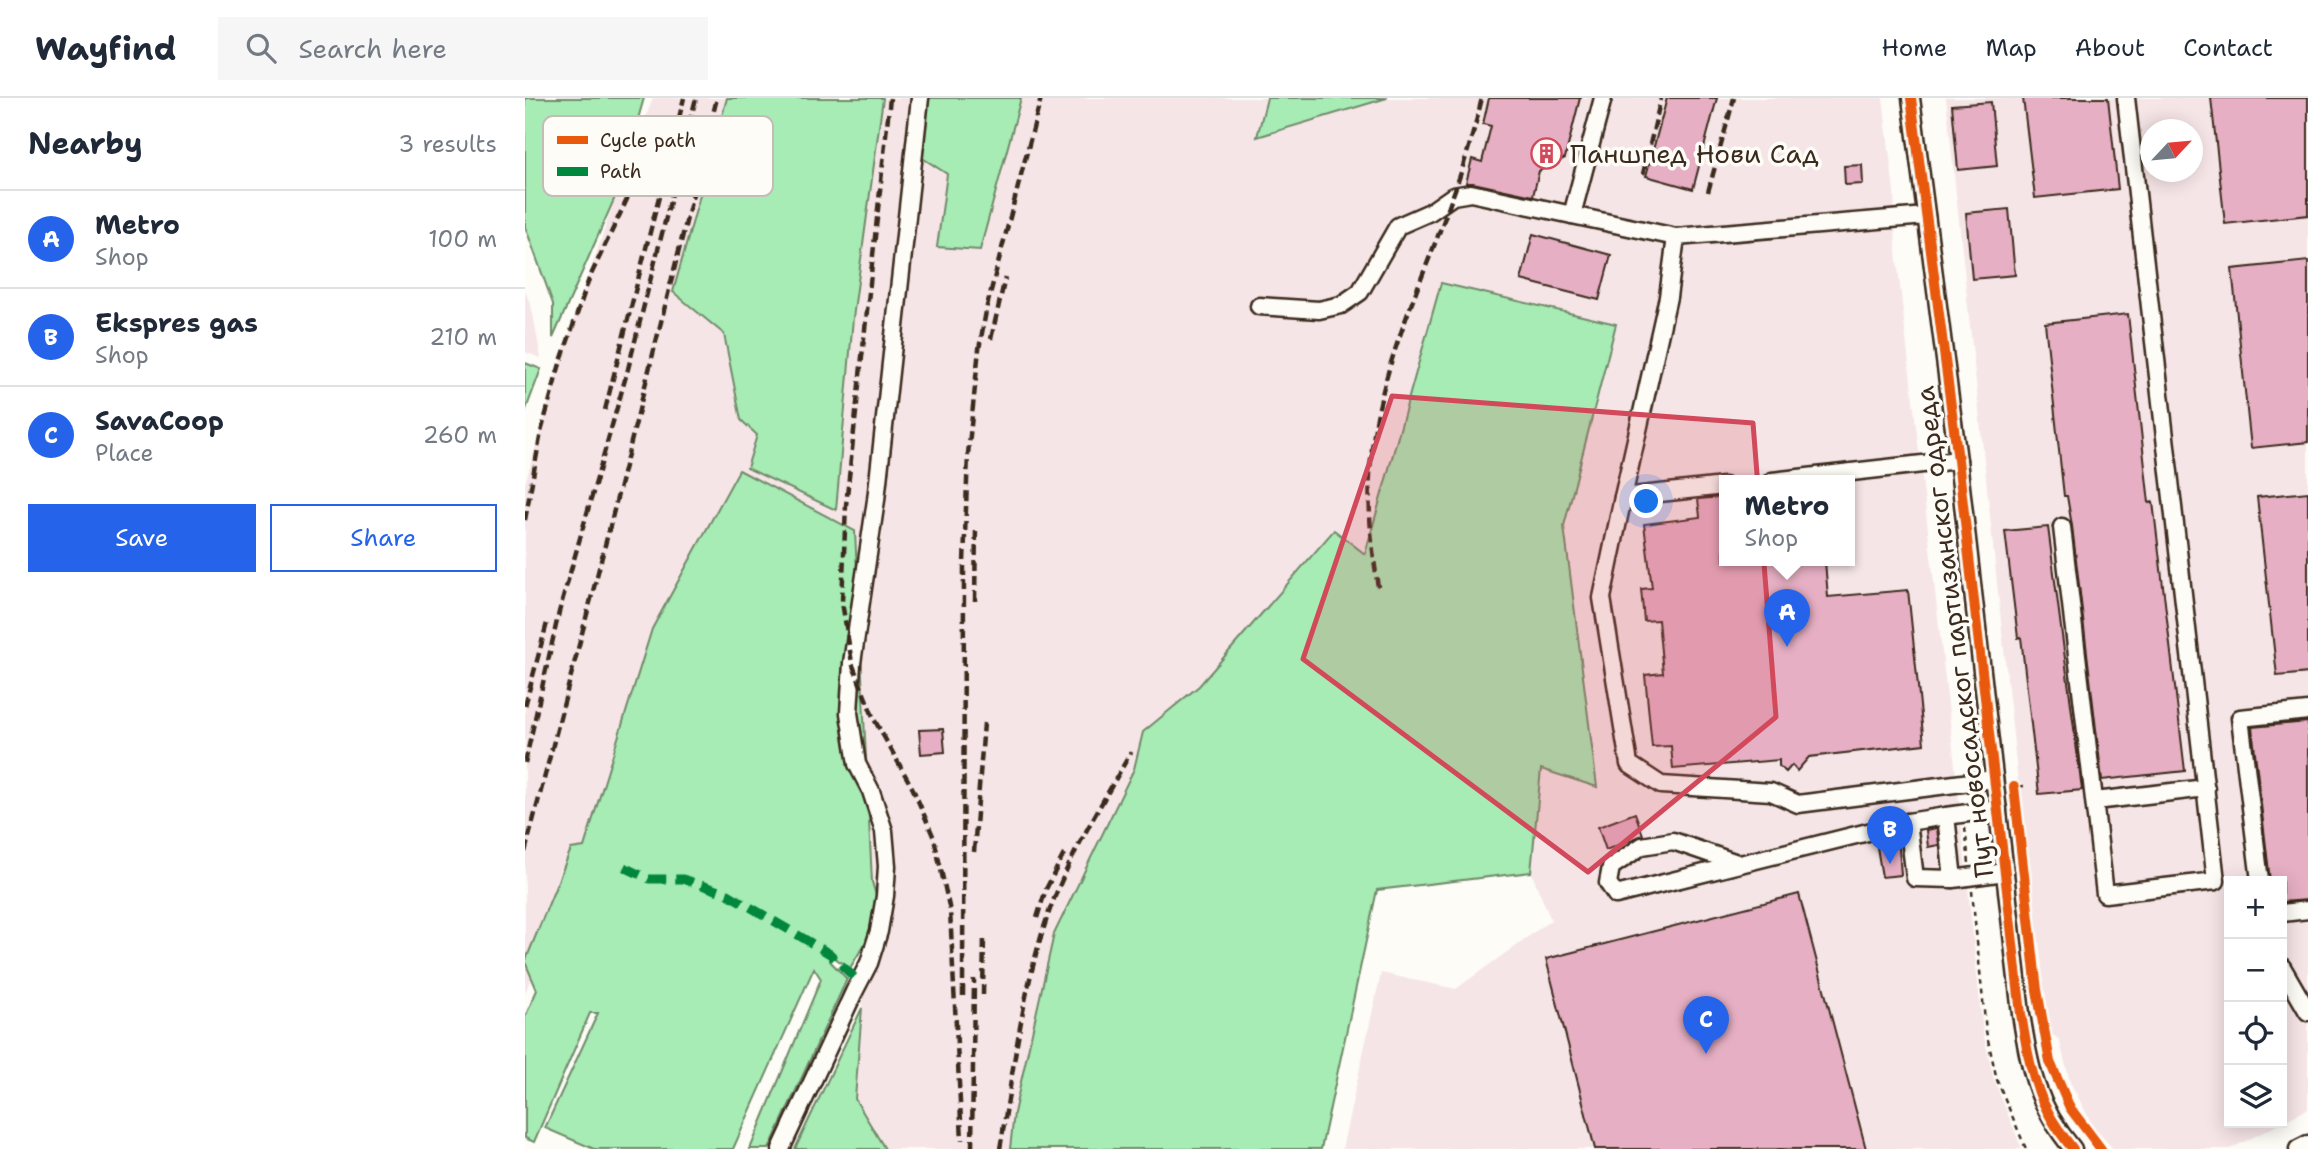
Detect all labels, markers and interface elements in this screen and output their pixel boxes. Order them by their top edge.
search box [218,17,708,80]
text: Wayfind [35,26,176,71]
icon: search [242,29,280,67]
text: Search here [298,31,447,66]
text: Home [1881,32,1947,64]
text: Map [1985,32,2037,64]
text: About [2075,32,2145,64]
text: Contact [2183,32,2273,64]
legend [543,116,773,196]
north arrow [2140,119,2203,182]
text: Nearby [28,123,143,164]
text: Cycle path [600,128,696,153]
text: 3 results [398,129,497,159]
building icon: Паншпед Нови Сад [1530,136,1564,170]
place label: Паншпед Нови Сад [1570,136,1819,171]
text: Path [600,159,642,184]
text: Metro [95,207,180,242]
text: A [42,224,60,254]
text: 100 m [428,224,497,254]
text: Shop [95,242,149,272]
text: Ekspres gas [95,305,258,340]
text: B [44,322,58,352]
text: 210 m [429,322,497,352]
text: Shop [95,340,149,370]
street label: Пут новосадског партизанског одреда [1906,384,2002,880]
text: SavaCoop [95,403,224,438]
text: C [44,420,58,450]
text: 260 m [423,420,497,450]
text: Place [95,438,154,468]
popup [1719,475,1855,566]
your location [1629,484,1663,518]
text: Metro [1745,488,1829,523]
button: Save [28,504,256,572]
button: Share [270,504,497,572]
text: Shop [1745,523,1798,553]
pin: A [1764,589,1810,647]
pin: B [1867,806,1913,864]
map controls [2224,876,2287,1128]
button: + [2224,876,2287,939]
button: − [2224,939,2287,1002]
pin: C [1683,996,1729,1054]
button: locate [2224,1002,2287,1065]
button: layers [2224,1065,2287,1128]

